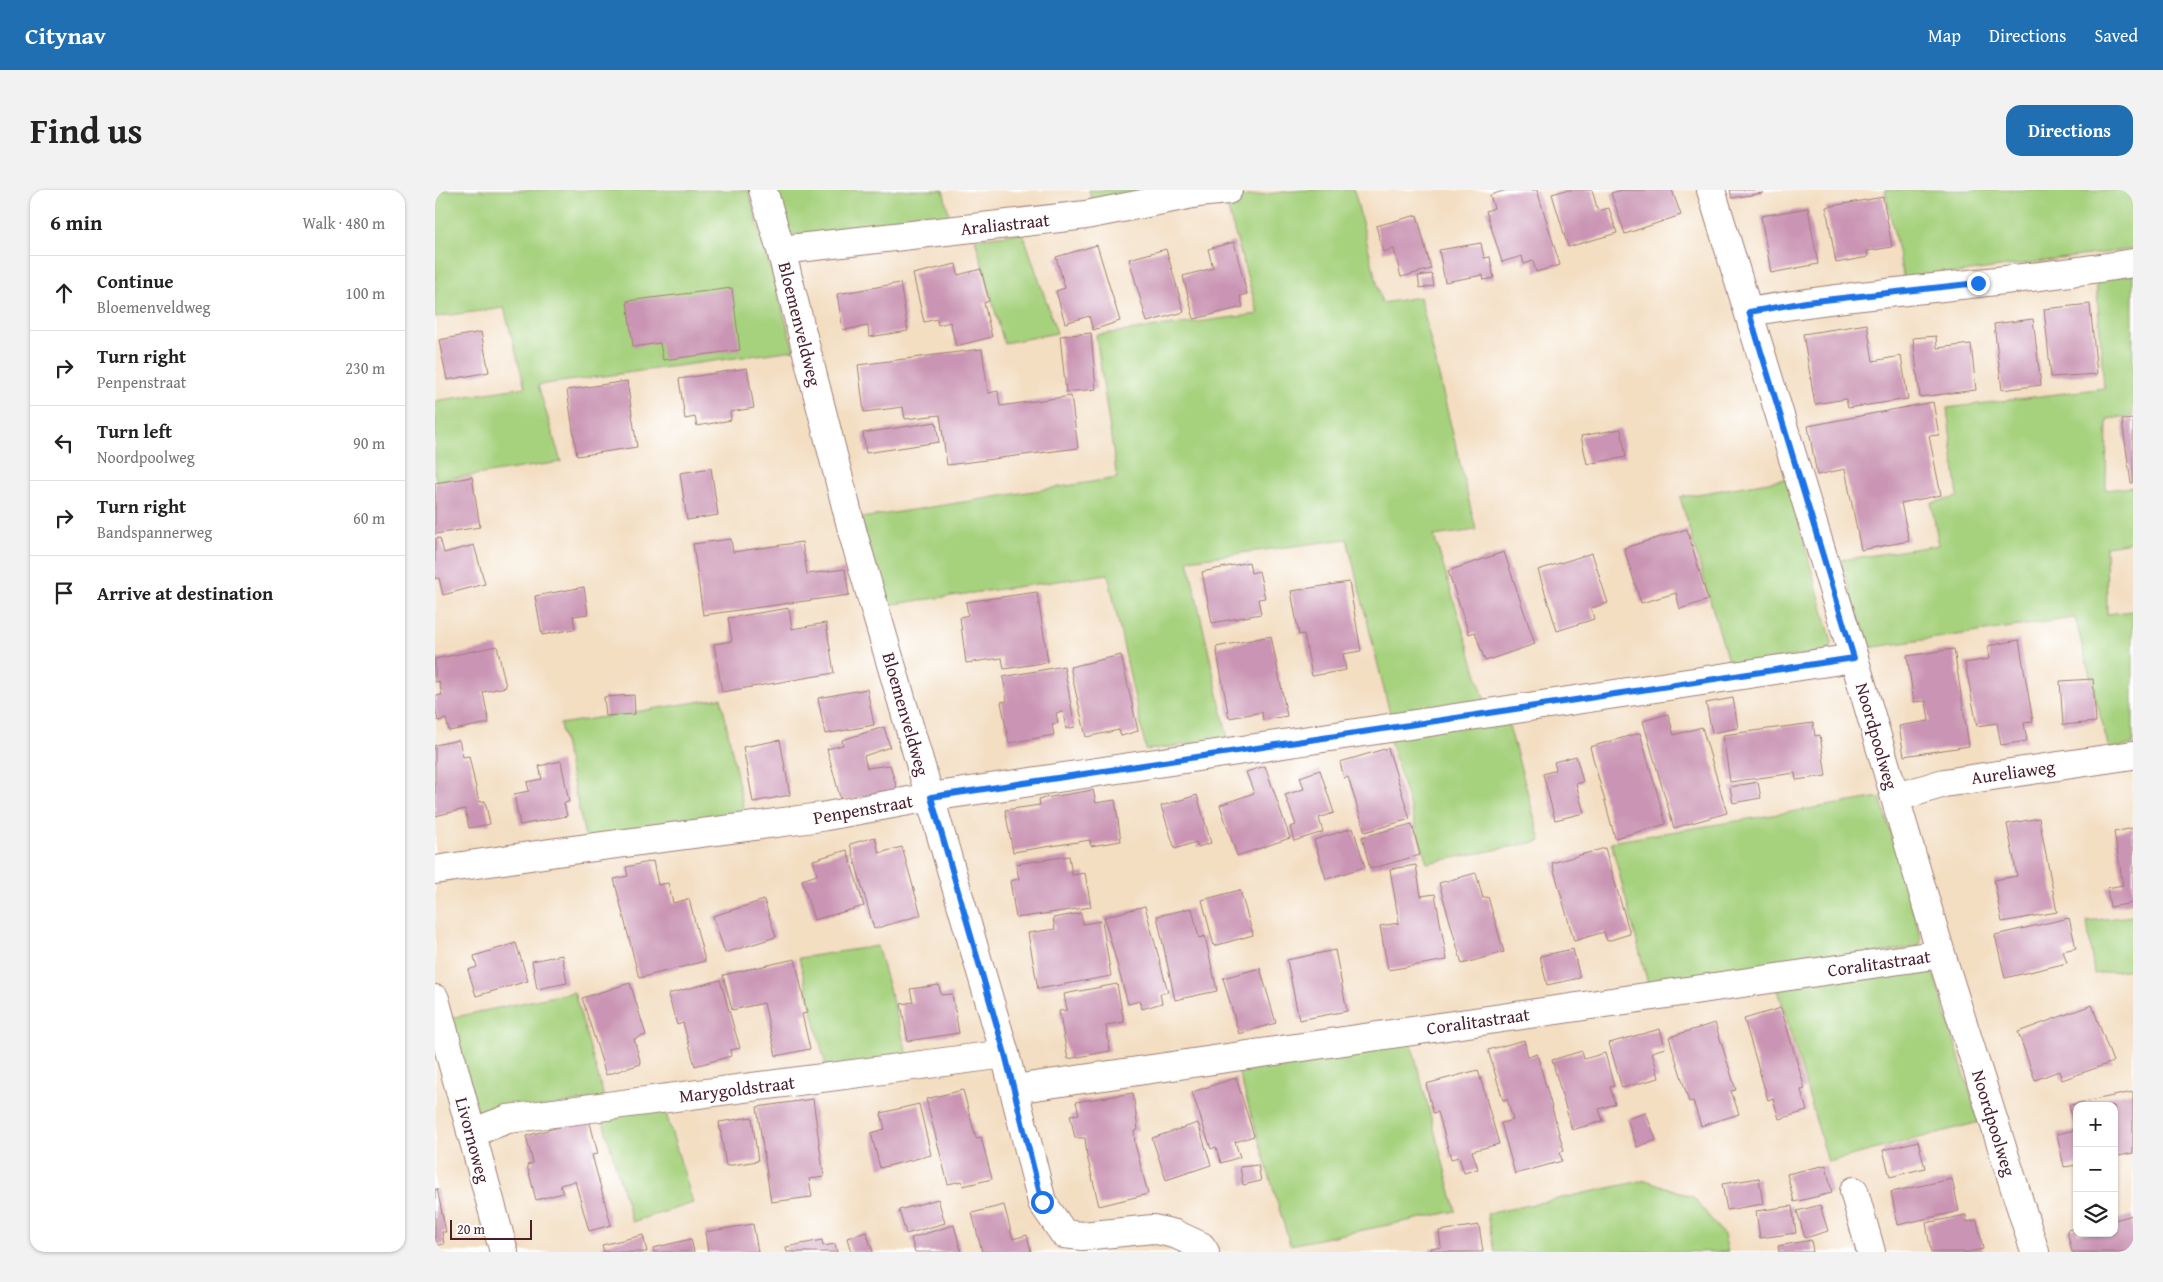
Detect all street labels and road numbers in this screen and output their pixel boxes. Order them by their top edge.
street label: Araliastraat [959,206,1051,242]
street label: Bloemenveldweg [771,259,829,389]
street label: Bloemenveldweg [875,649,937,779]
street label: Noordpoolweg [1849,679,1905,793]
street label: Aureliaweg [1969,753,2057,791]
street label: Penpenstraat [811,787,916,831]
street label: Coralitastraat [1826,942,1933,984]
street label: Coralitastraat [1425,1000,1532,1042]
street label: Noordpoolweg [1965,1066,2023,1180]
street label: Marygoldstraat [678,1068,797,1110]
street label: Livornoweg [449,1094,497,1186]

